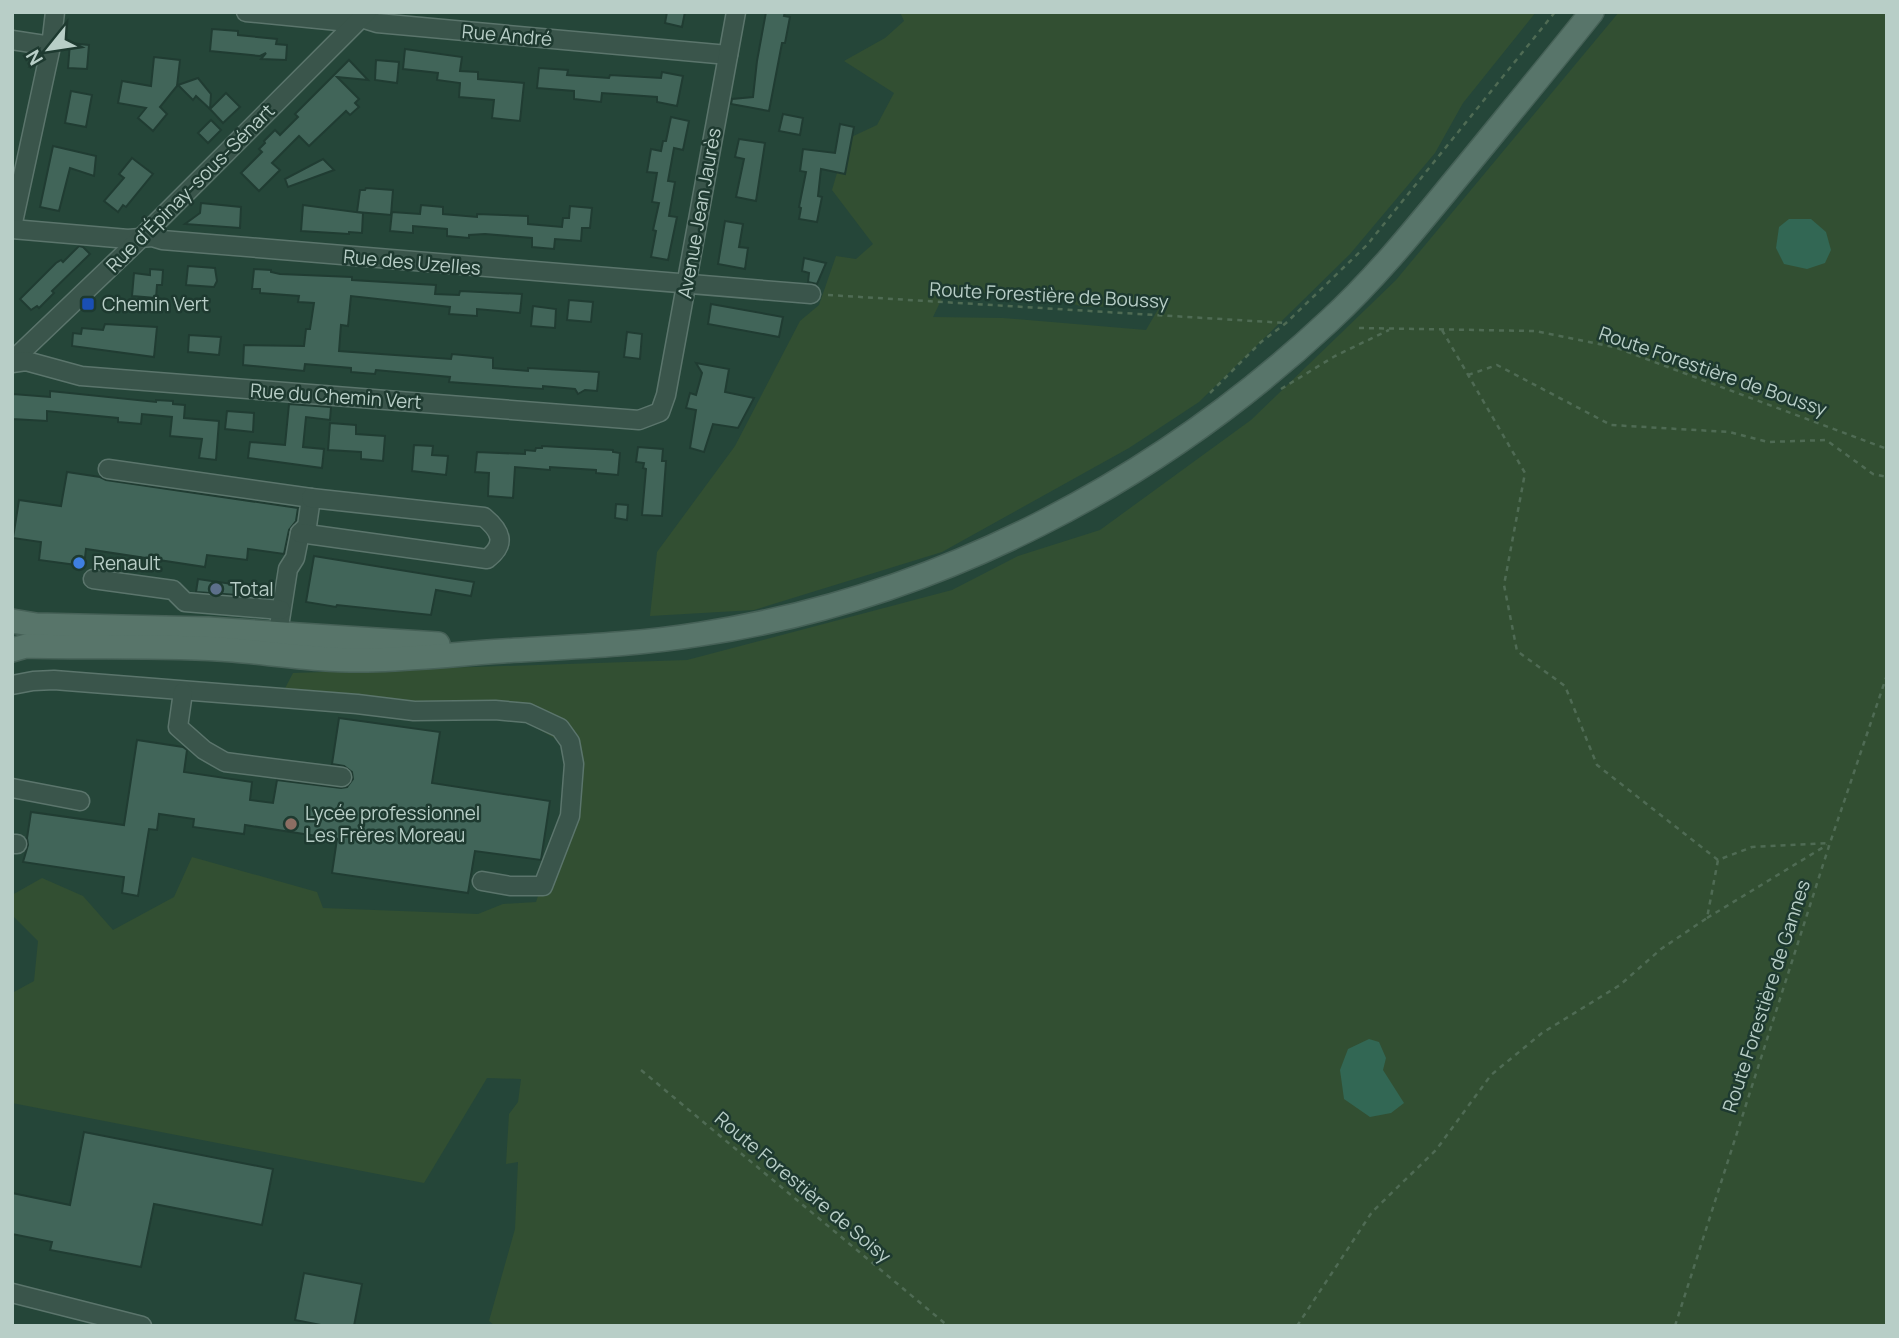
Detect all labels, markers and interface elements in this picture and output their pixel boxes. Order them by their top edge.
north arrow [14,14,84,84]
street label: Rue André [461,18,553,52]
text: N [20,45,49,70]
street label: Rue d'Épinay-sous-Sénart [100,98,280,278]
street label: Avenue Jean Jaurès [671,126,727,300]
street label: Rue des Uzelles [342,243,482,281]
street label: Route Forestière de Boussy [929,276,1169,314]
place label: Chemin Vert [102,291,209,317]
marker: Chemin Vert [80,296,96,312]
street label: Route Forestière de Boussy [1596,320,1830,422]
street label: Rue du Chemin Vert [249,377,423,415]
place label: Renault [93,550,161,576]
marker: Renault [71,555,87,571]
place label: Total [230,576,274,602]
marker: Total [208,581,224,597]
place label: Lycée professionnel Les Frères Moreau [305,800,480,848]
marker: Lycée professionnel Les Frères Moreau [283,816,299,832]
street label: Route Forestière de Gannes [1716,876,1816,1116]
street label: Route Forestière de Soisy [709,1105,897,1269]

